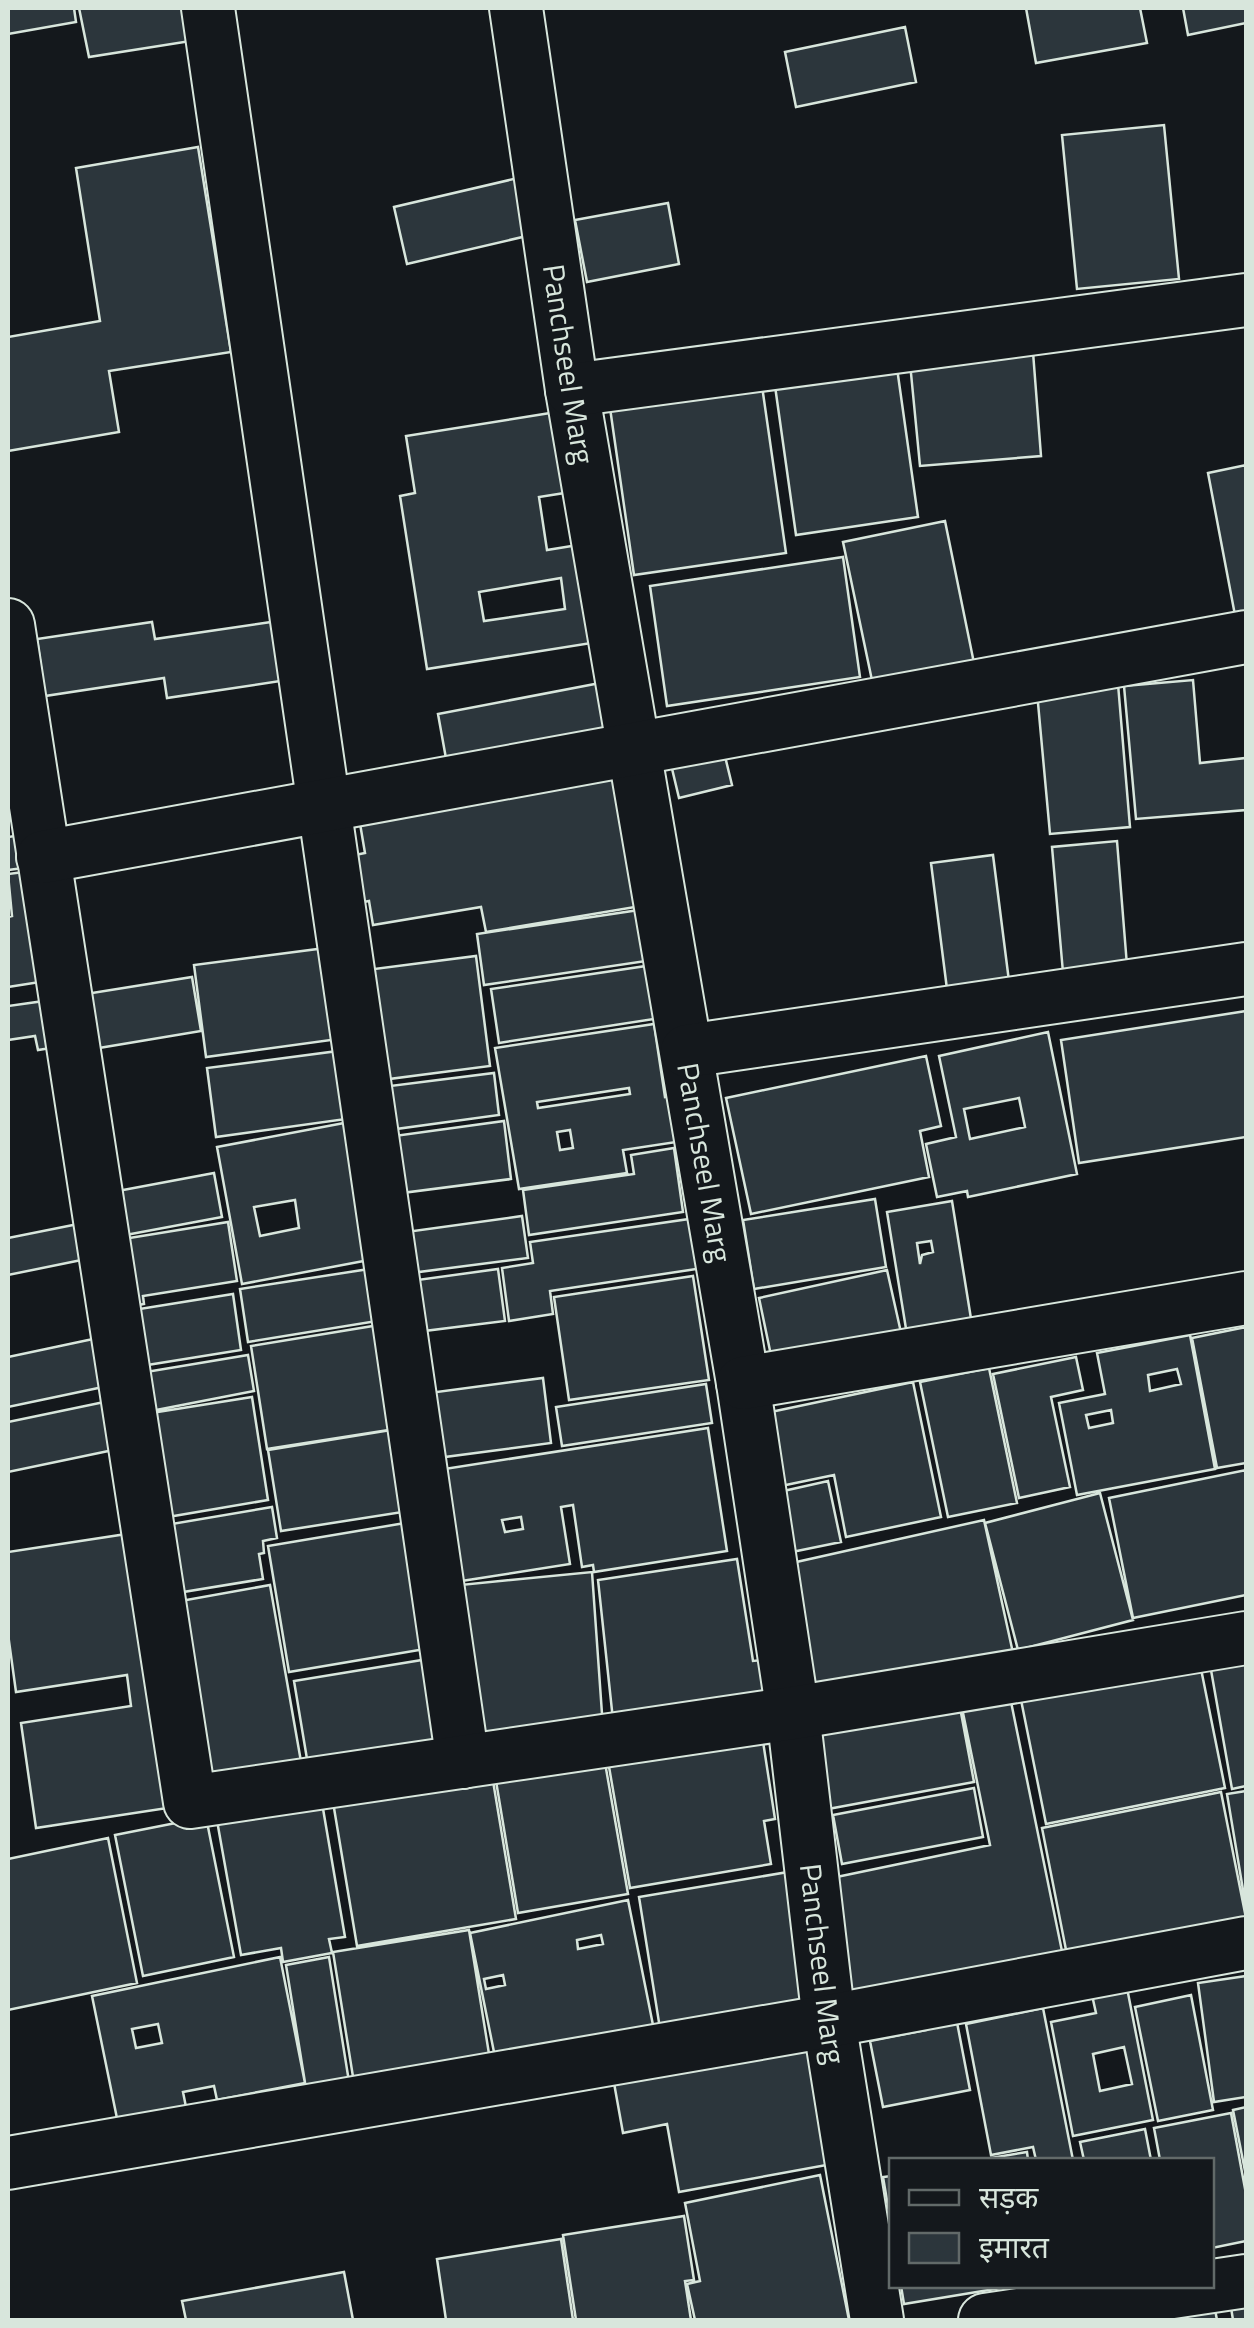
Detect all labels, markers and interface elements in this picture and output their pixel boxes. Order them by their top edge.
street label: Panchseel Marg [531,261,607,468]
street label: Panchseel Marg [665,1059,745,1266]
street label: Panchseel Marg [788,1861,859,2067]
legend [889,2158,1214,2288]
text: सड़क [979,2174,1039,2220]
text: इमारत [979,2224,1050,2270]

